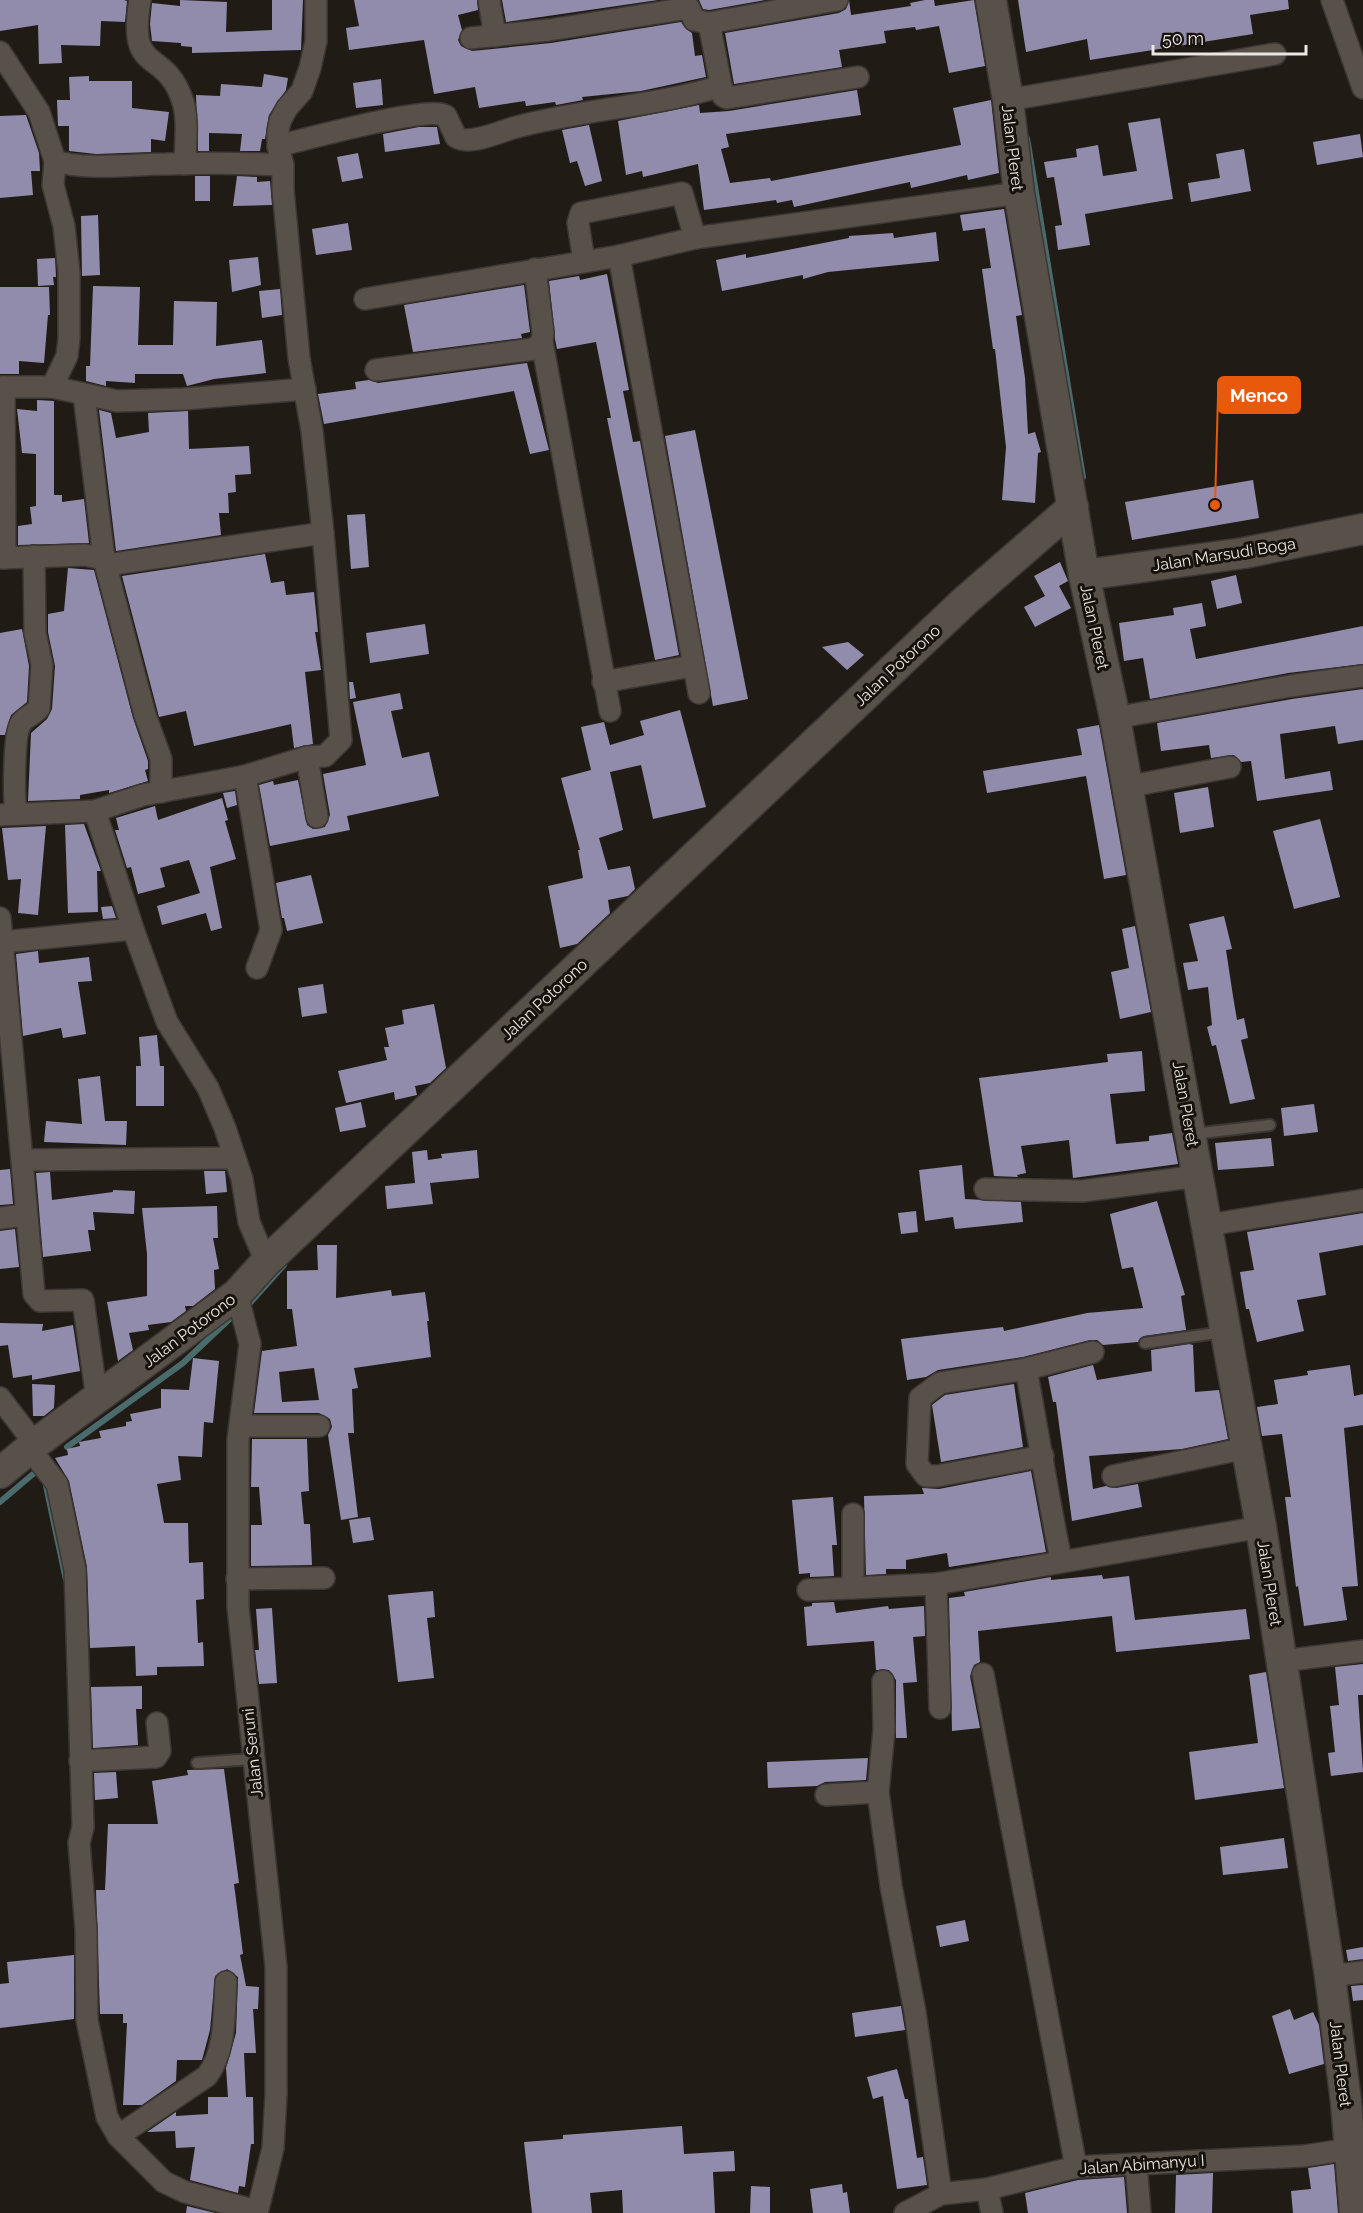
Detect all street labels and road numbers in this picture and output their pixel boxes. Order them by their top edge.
street label: Jalan Pleret [998,104,1027,193]
street label: Jalan Marsudi Boga [1151,534,1297,575]
street label: Jalan Pleret [1076,583,1113,672]
street label: Jalan Potorono [850,621,944,710]
street label: Jalan Potorono [497,955,591,1044]
street label: Jalan Pleret [1169,1060,1202,1149]
street label: Jalan Potorono [139,1290,239,1371]
street label: Jalan Pleret [1253,1539,1286,1628]
street label: Jalan Seruni [238,1707,267,1799]
street label: Jalan Pleret [1326,2020,1355,2109]
street label: Jalan Abimanyu I [1079,2151,1205,2178]

